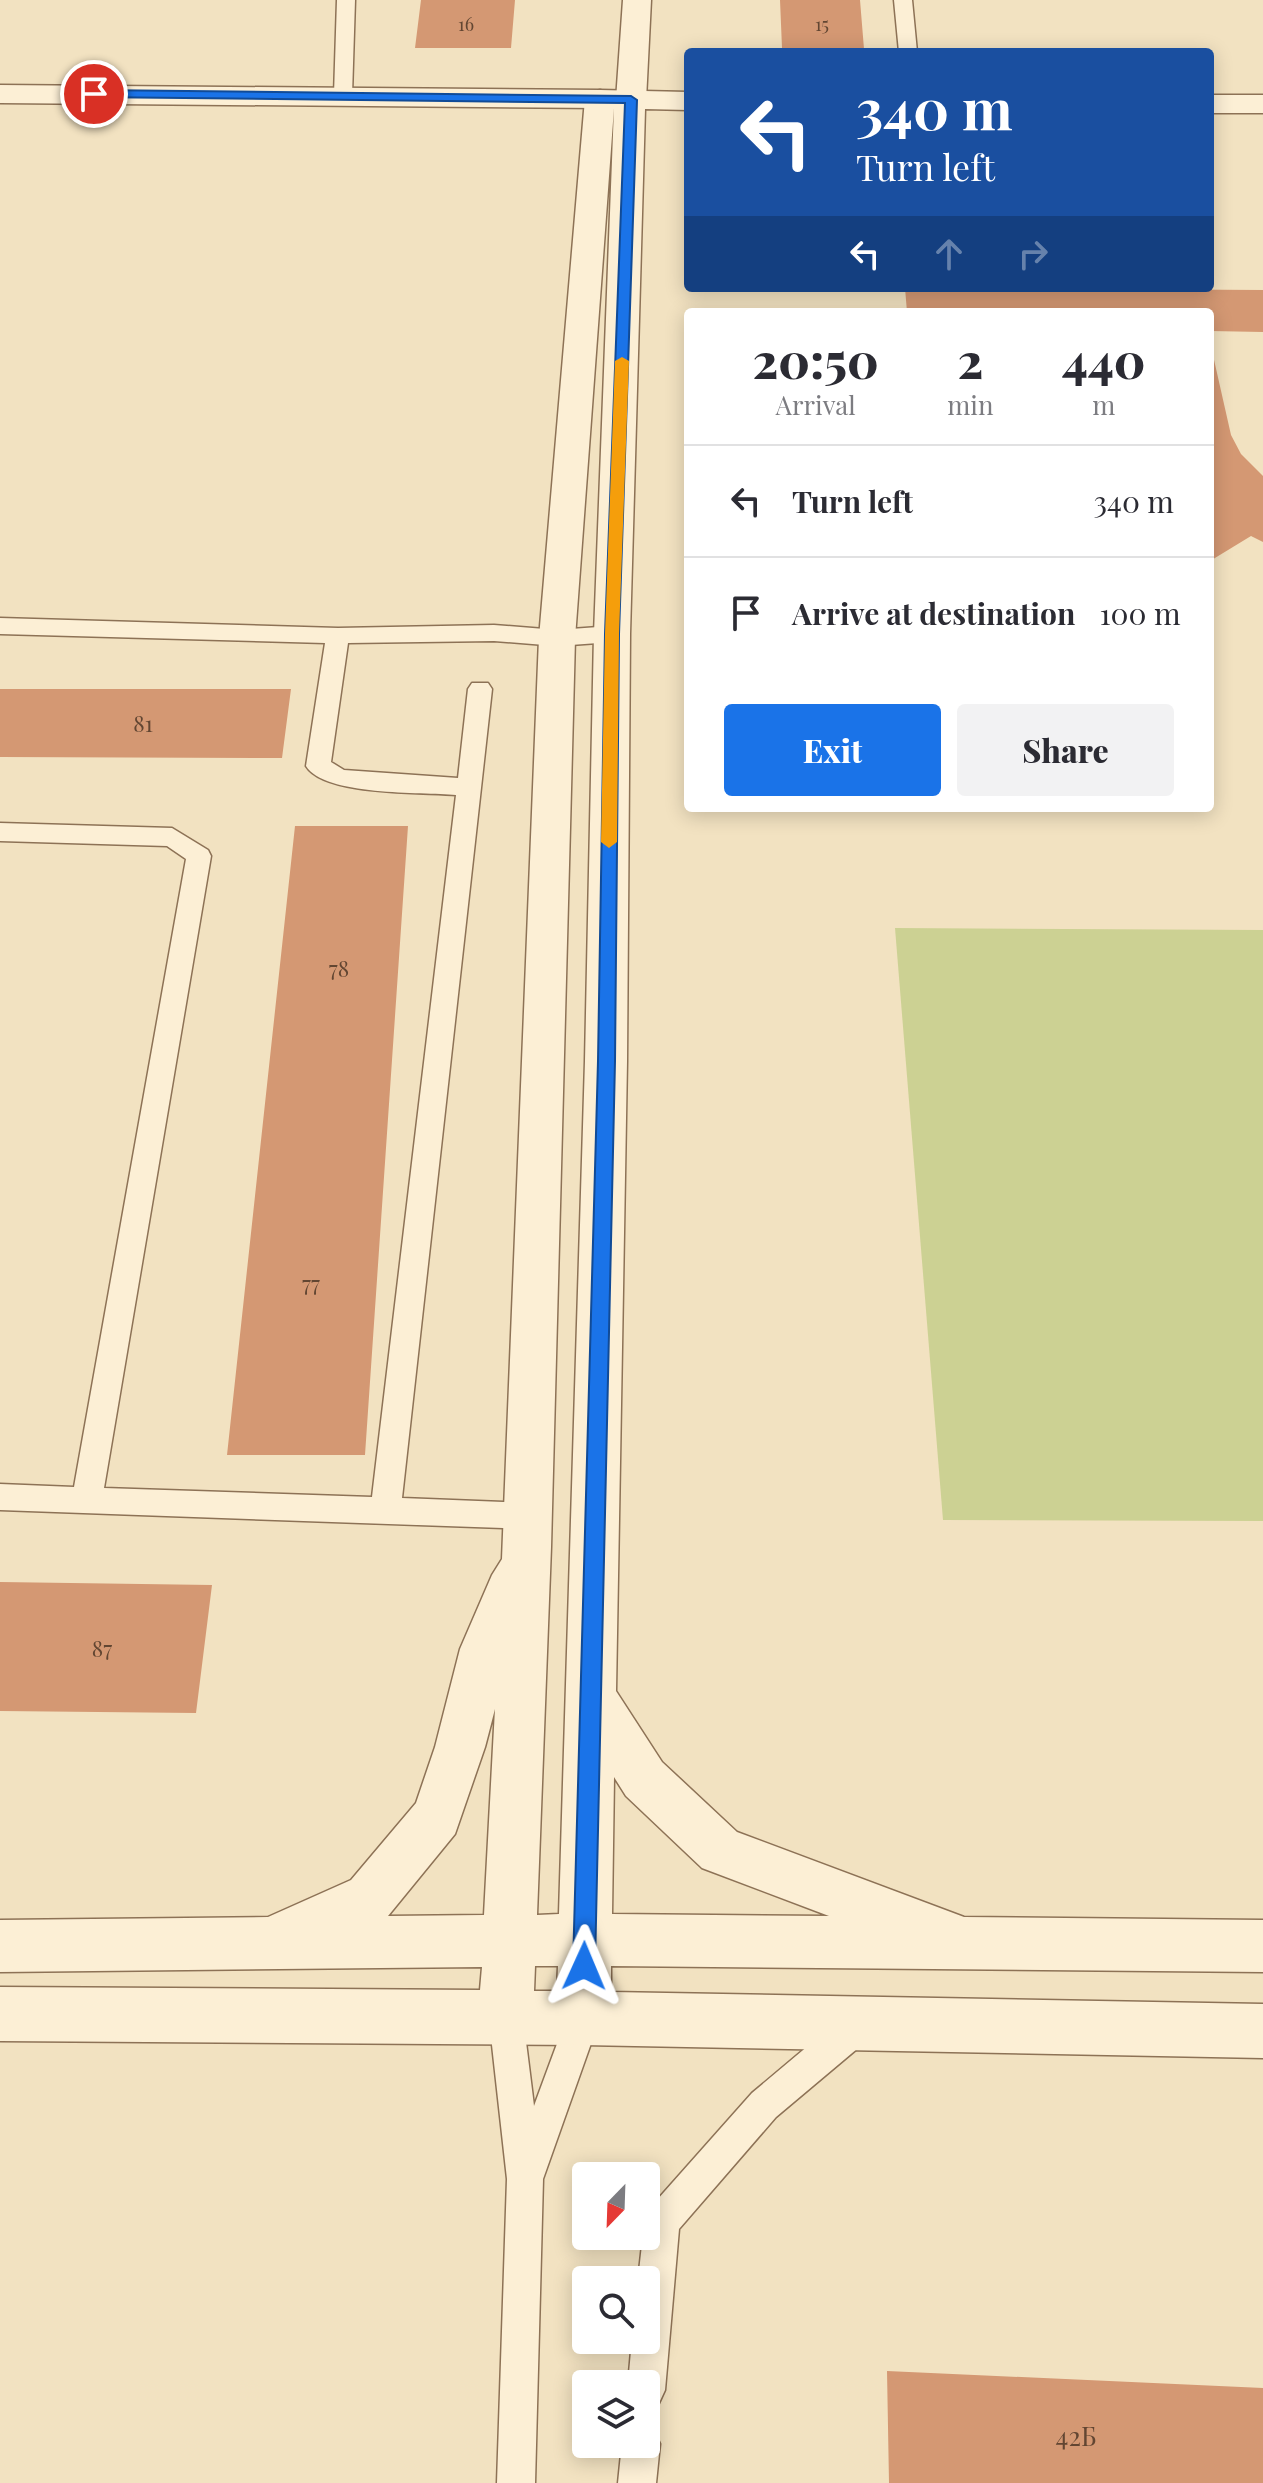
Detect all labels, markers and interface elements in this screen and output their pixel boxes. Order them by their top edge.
house number: 16 [458,12,474,36]
house number: 15 [815,12,829,36]
pin [60,60,128,128]
text: 340 m [856,70,1013,145]
icon: arrive [72,72,116,116]
icon: left [724,80,828,184]
text: Turn left [856,142,995,190]
icon: left [843,232,887,276]
icon: ahead [927,232,971,276]
icon: right [1011,232,1055,276]
text: 20:50 [753,327,879,391]
text: 2 [957,327,983,391]
text: 440 [1062,327,1145,391]
text: Arrival [776,387,856,422]
text: min [947,387,994,422]
text: m [1092,387,1115,422]
icon: left [724,479,768,523]
text: Turn left [792,481,913,521]
text: 340 m [1094,481,1174,521]
icon: arrive [724,591,768,635]
text: Arrive at destination [792,593,1075,633]
text: 100 m [1099,593,1181,633]
button: Exit [724,704,941,796]
button: Share [957,704,1174,796]
house number: 81 [133,708,153,738]
house number: 78 [329,953,349,983]
house number: 77 [302,1268,320,1298]
house number: 87 [92,1633,112,1663]
position arrow [542,1924,626,2008]
north arrow [572,2162,660,2250]
map controls [572,2162,660,2458]
button: search [572,2266,660,2354]
button: layers [572,2370,660,2458]
house number: 42Б [1056,2418,1096,2453]

